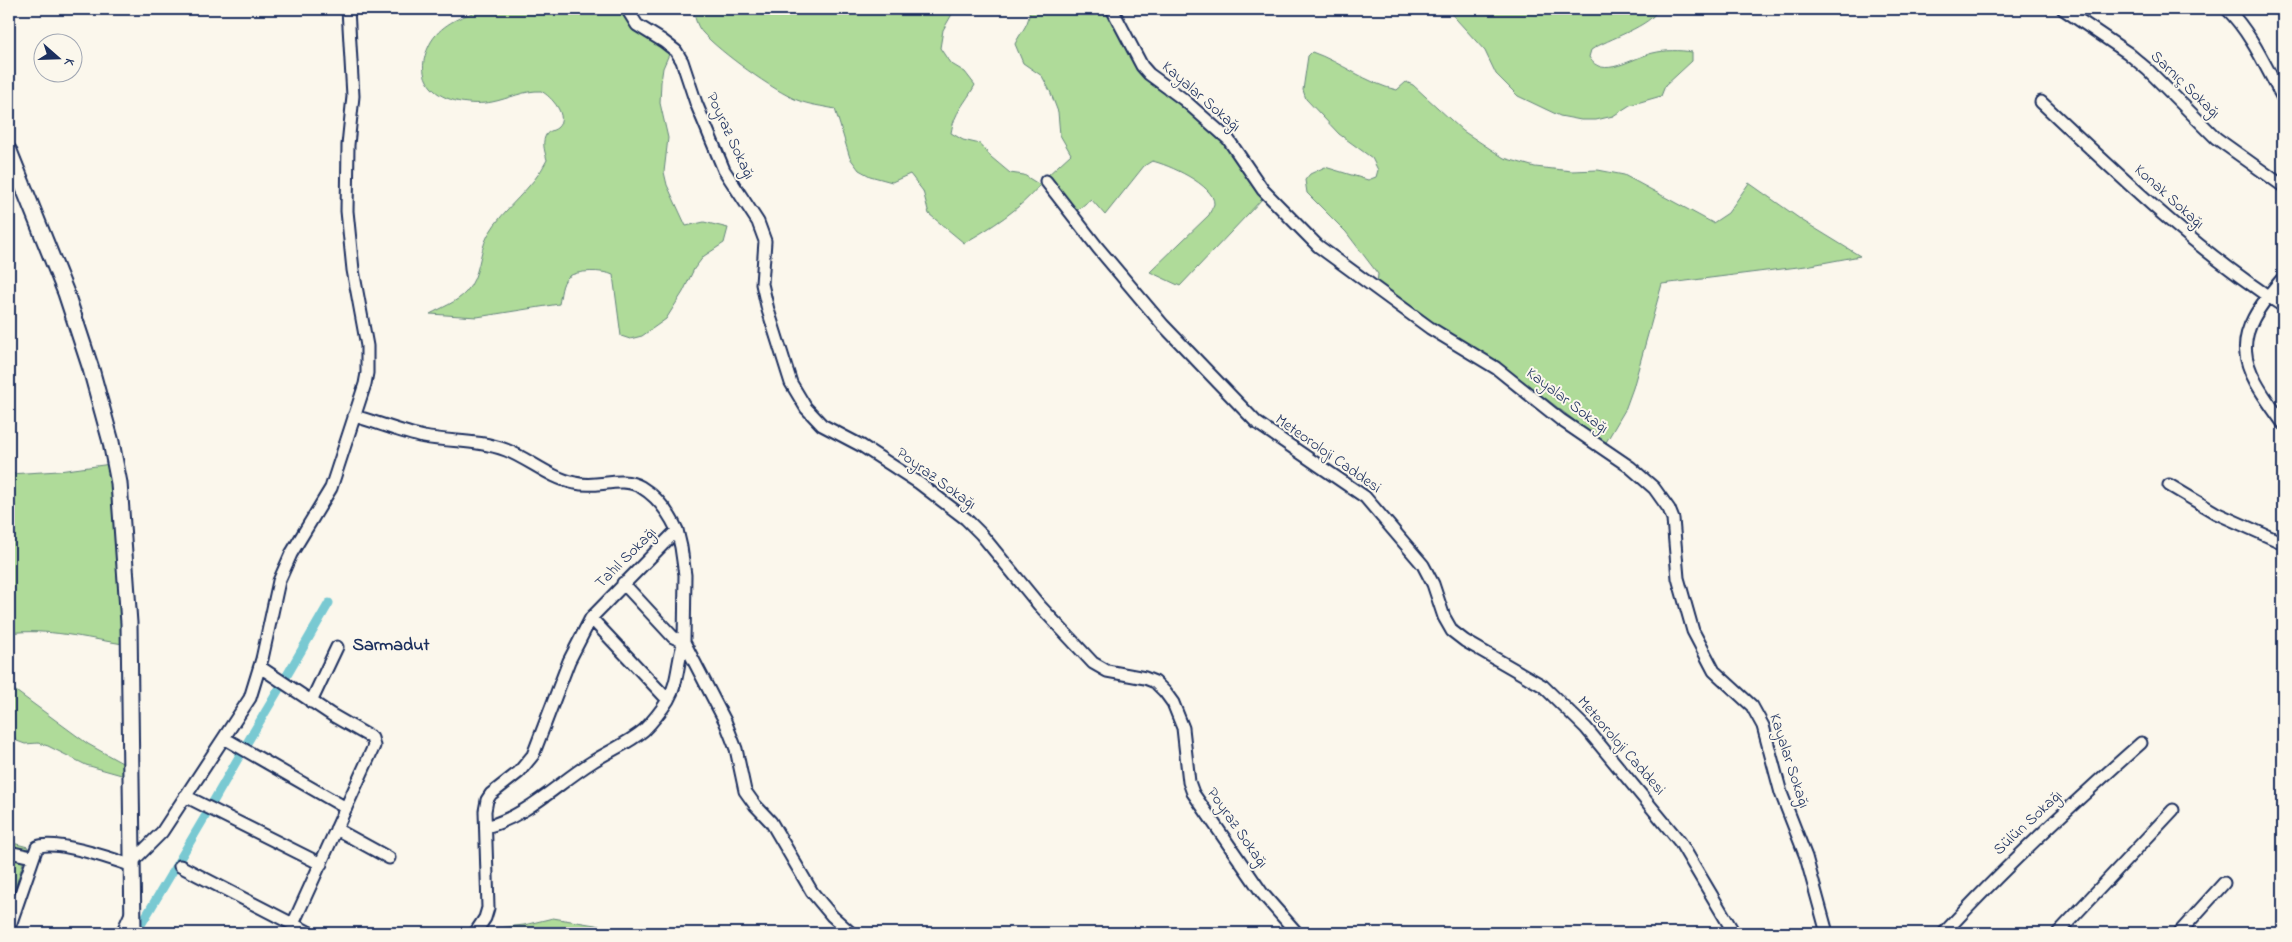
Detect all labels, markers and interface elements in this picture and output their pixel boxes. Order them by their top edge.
north arrow [32,32,82,82]
street label: Sarnıç Sokağı [2144,45,2226,125]
text: K [57,55,80,70]
street label: Kayalar Sokağı [1156,56,1246,138]
street label: Poyraz Sokağı [699,88,761,184]
street label: Konak Sokağı [2128,159,2210,235]
street label: Kayalar Sokağı [1521,362,1613,440]
street label: Meteoroloji Caddesi [1270,408,1386,500]
street label: Poyraz Sokağı [891,442,981,516]
street label: Tahıl Sokağı [590,522,662,594]
district label: Sarmadut [353,633,430,659]
street label: Meteoroloji Caddesi [1571,691,1671,801]
street label: Kayalar Sokağı [1762,711,1816,811]
street label: Poyraz Sokağı [1200,783,1274,873]
street label: Sülün Sokağı [1988,785,2068,861]

